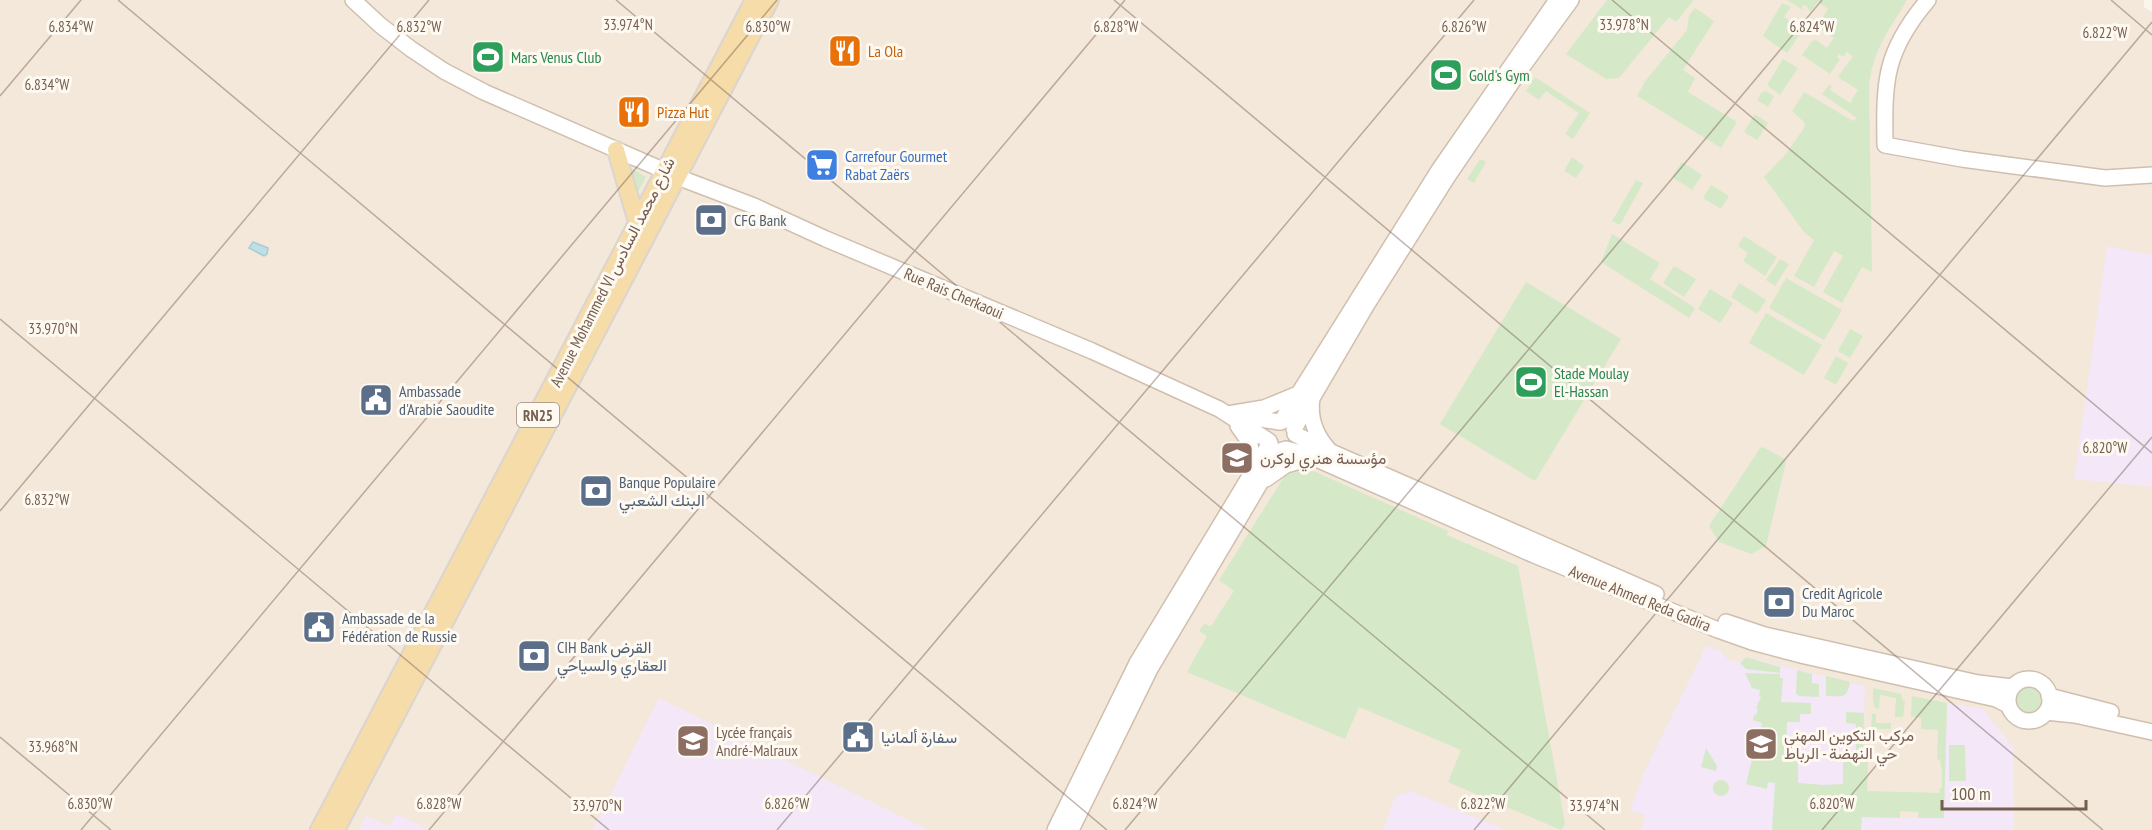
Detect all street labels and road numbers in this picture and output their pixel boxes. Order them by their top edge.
street label: Avenue Mohammed VI شارع محمد السادس [545,154,681,391]
street label: Rue Rais Cherkaoui [901,263,1007,323]
road number: RN25 [517,403,559,427]
street label: Avenue Ahmed Reda Gadira [1566,560,1714,636]

